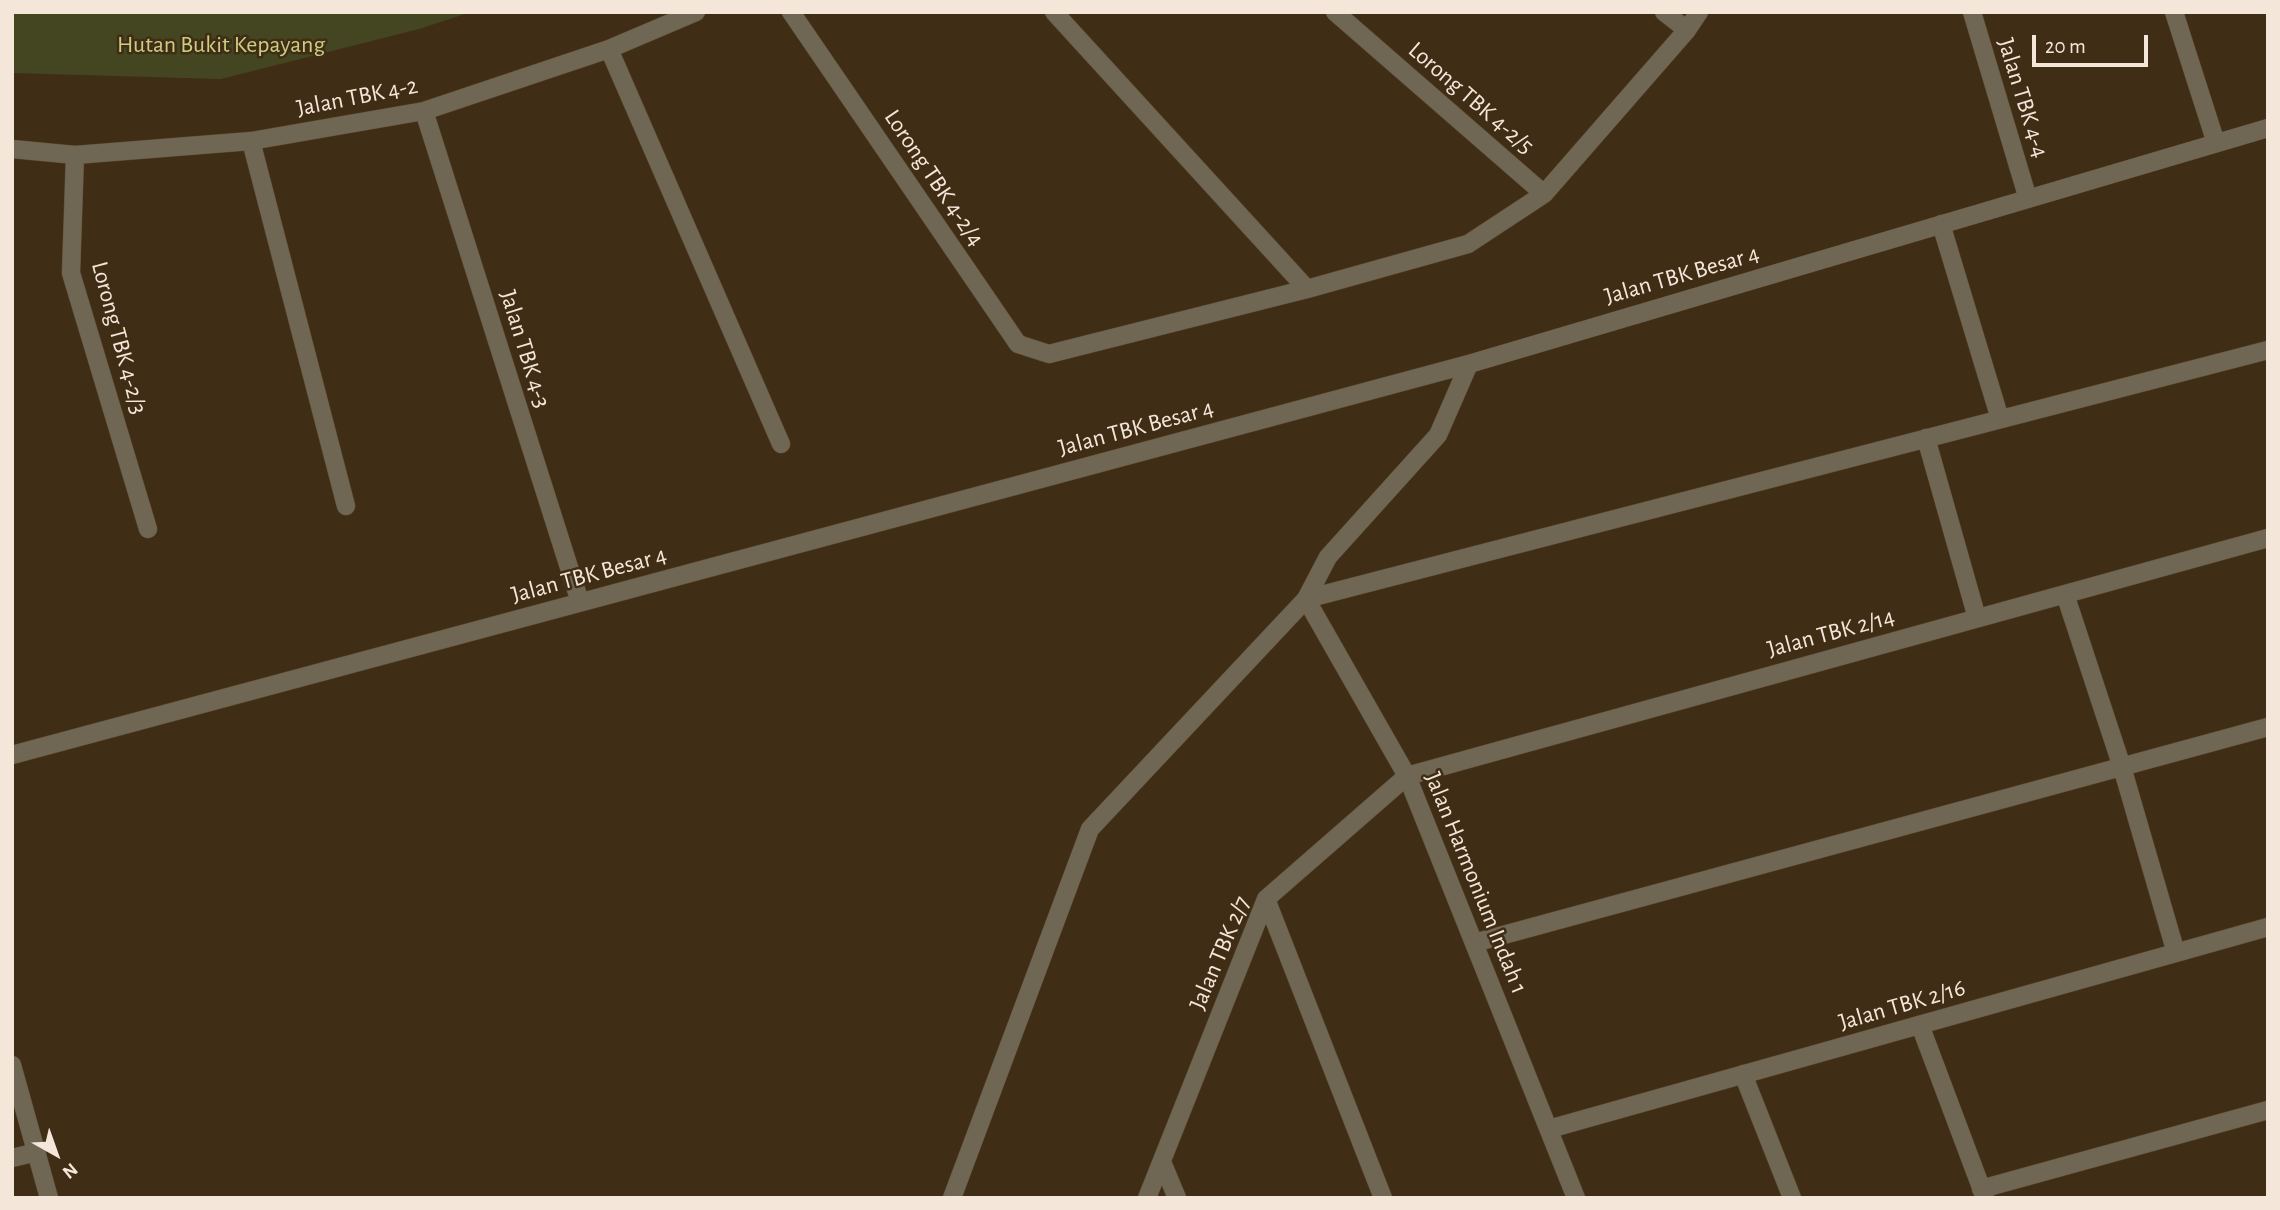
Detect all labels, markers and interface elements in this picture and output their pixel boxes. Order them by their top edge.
scale bar [2035,21,2150,65]
park label: Hutan Bukit Kepayang [117,31,325,59]
street label: Jalan TBK 4-4 [1991,35,2055,161]
street label: Lorong TBK 4-2/5 [1402,36,1540,160]
text: 20 m [2045,36,2086,57]
street label: Jalan TBK 4-2 [294,71,420,123]
street label: Lorong TBK 4-2/4 [878,104,990,252]
street label: Jalan TBK Besar 4 [1601,239,1763,311]
street label: Lorong TBK 4-2/3 [85,259,153,417]
street label: Jalan TBK 4-3 [493,287,557,411]
street label: Jalan TBK Besar 4 [1055,393,1217,463]
street label: Jalan TBK Besar 4 [508,540,670,610]
street label: Jalan TBK 2/14 [1764,602,1898,664]
street label: Jalan Harmonium Indah 1 [1418,768,1534,998]
street label: Jalan TBK 2/7 [1183,892,1257,1014]
street label: Jalan TBK 2/16 [1835,973,1969,1037]
north arrow [21,1119,91,1189]
text: N [59,1159,81,1182]

